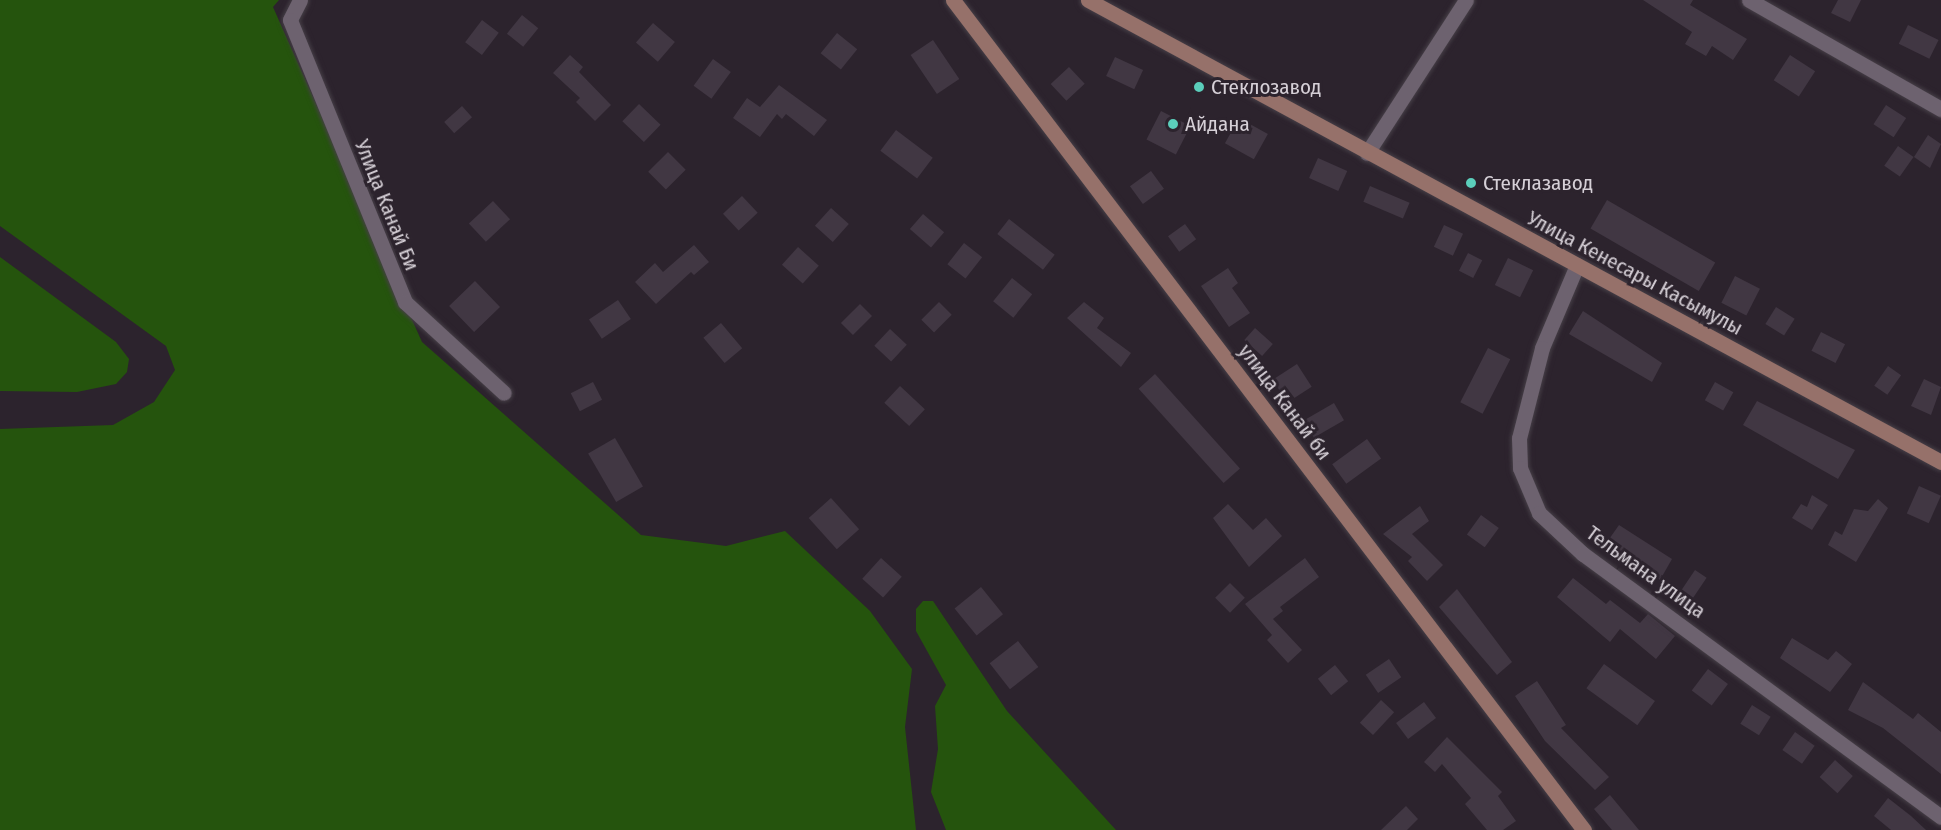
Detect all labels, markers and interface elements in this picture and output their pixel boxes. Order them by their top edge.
place label: Стеклозавод [1211,74,1321,100]
marker: Стеклозавод [1192,80,1206,94]
place label: Айдана [1185,111,1250,137]
marker: Айдана [1166,117,1180,131]
street label: Улица Канай Би [349,136,425,274]
place label: Стеклазавод [1483,170,1593,196]
marker: Стеклазавод [1464,176,1478,190]
street label: Улица Кенесары Касымулы [1523,205,1747,341]
street label: улица Канай би [1233,339,1337,465]
street label: Тельмана улица [1581,520,1711,624]

